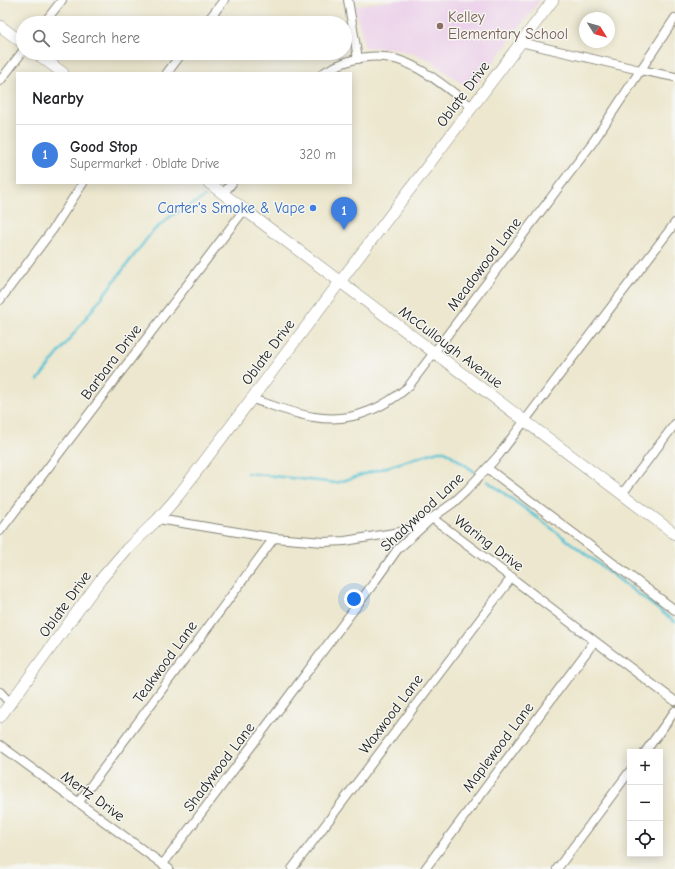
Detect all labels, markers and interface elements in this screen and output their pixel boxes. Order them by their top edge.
place label: Kelley Elementary School [448,8,568,43]
north arrow [579,12,615,48]
search box [16,16,352,60]
marker: Kelley Elementary School [435,21,445,31]
icon: search [30,27,52,49]
text: Search here [62,29,140,47]
street label: Oblate Drive [433,57,494,130]
text: Nearby [32,89,83,108]
text: Good Stop [70,138,138,156]
text: 1 [42,147,48,162]
text: 320 m [300,147,336,162]
text: Supermarket · Oblate Drive [70,156,219,171]
pin: 1 [331,197,357,230]
place label: Carter's Smoke & Vape [157,199,305,217]
marker: Carter's Smoke & Vape [308,203,318,213]
street label: Meadowood Lane [443,214,525,314]
street label: McCullough Avenue [395,302,507,392]
street label: Oblate Drive [238,315,299,388]
street label: Barbara Drive [77,320,145,403]
street label: Shadywood Lane [377,469,468,555]
street label: Waring Drive [451,511,528,575]
street label: Oblate Drive [35,567,95,641]
your location [344,589,364,609]
street label: Teakwood Lane [129,617,201,707]
street label: Waxwood Lane [355,670,427,757]
street label: Maplewood Lane [458,698,538,795]
street label: Shadywood Lane [180,718,259,815]
map controls [627,749,663,857]
button: + [627,749,663,785]
street label: Mertz Drive [58,767,129,825]
button: − [627,785,663,821]
button: locate [627,821,663,857]

